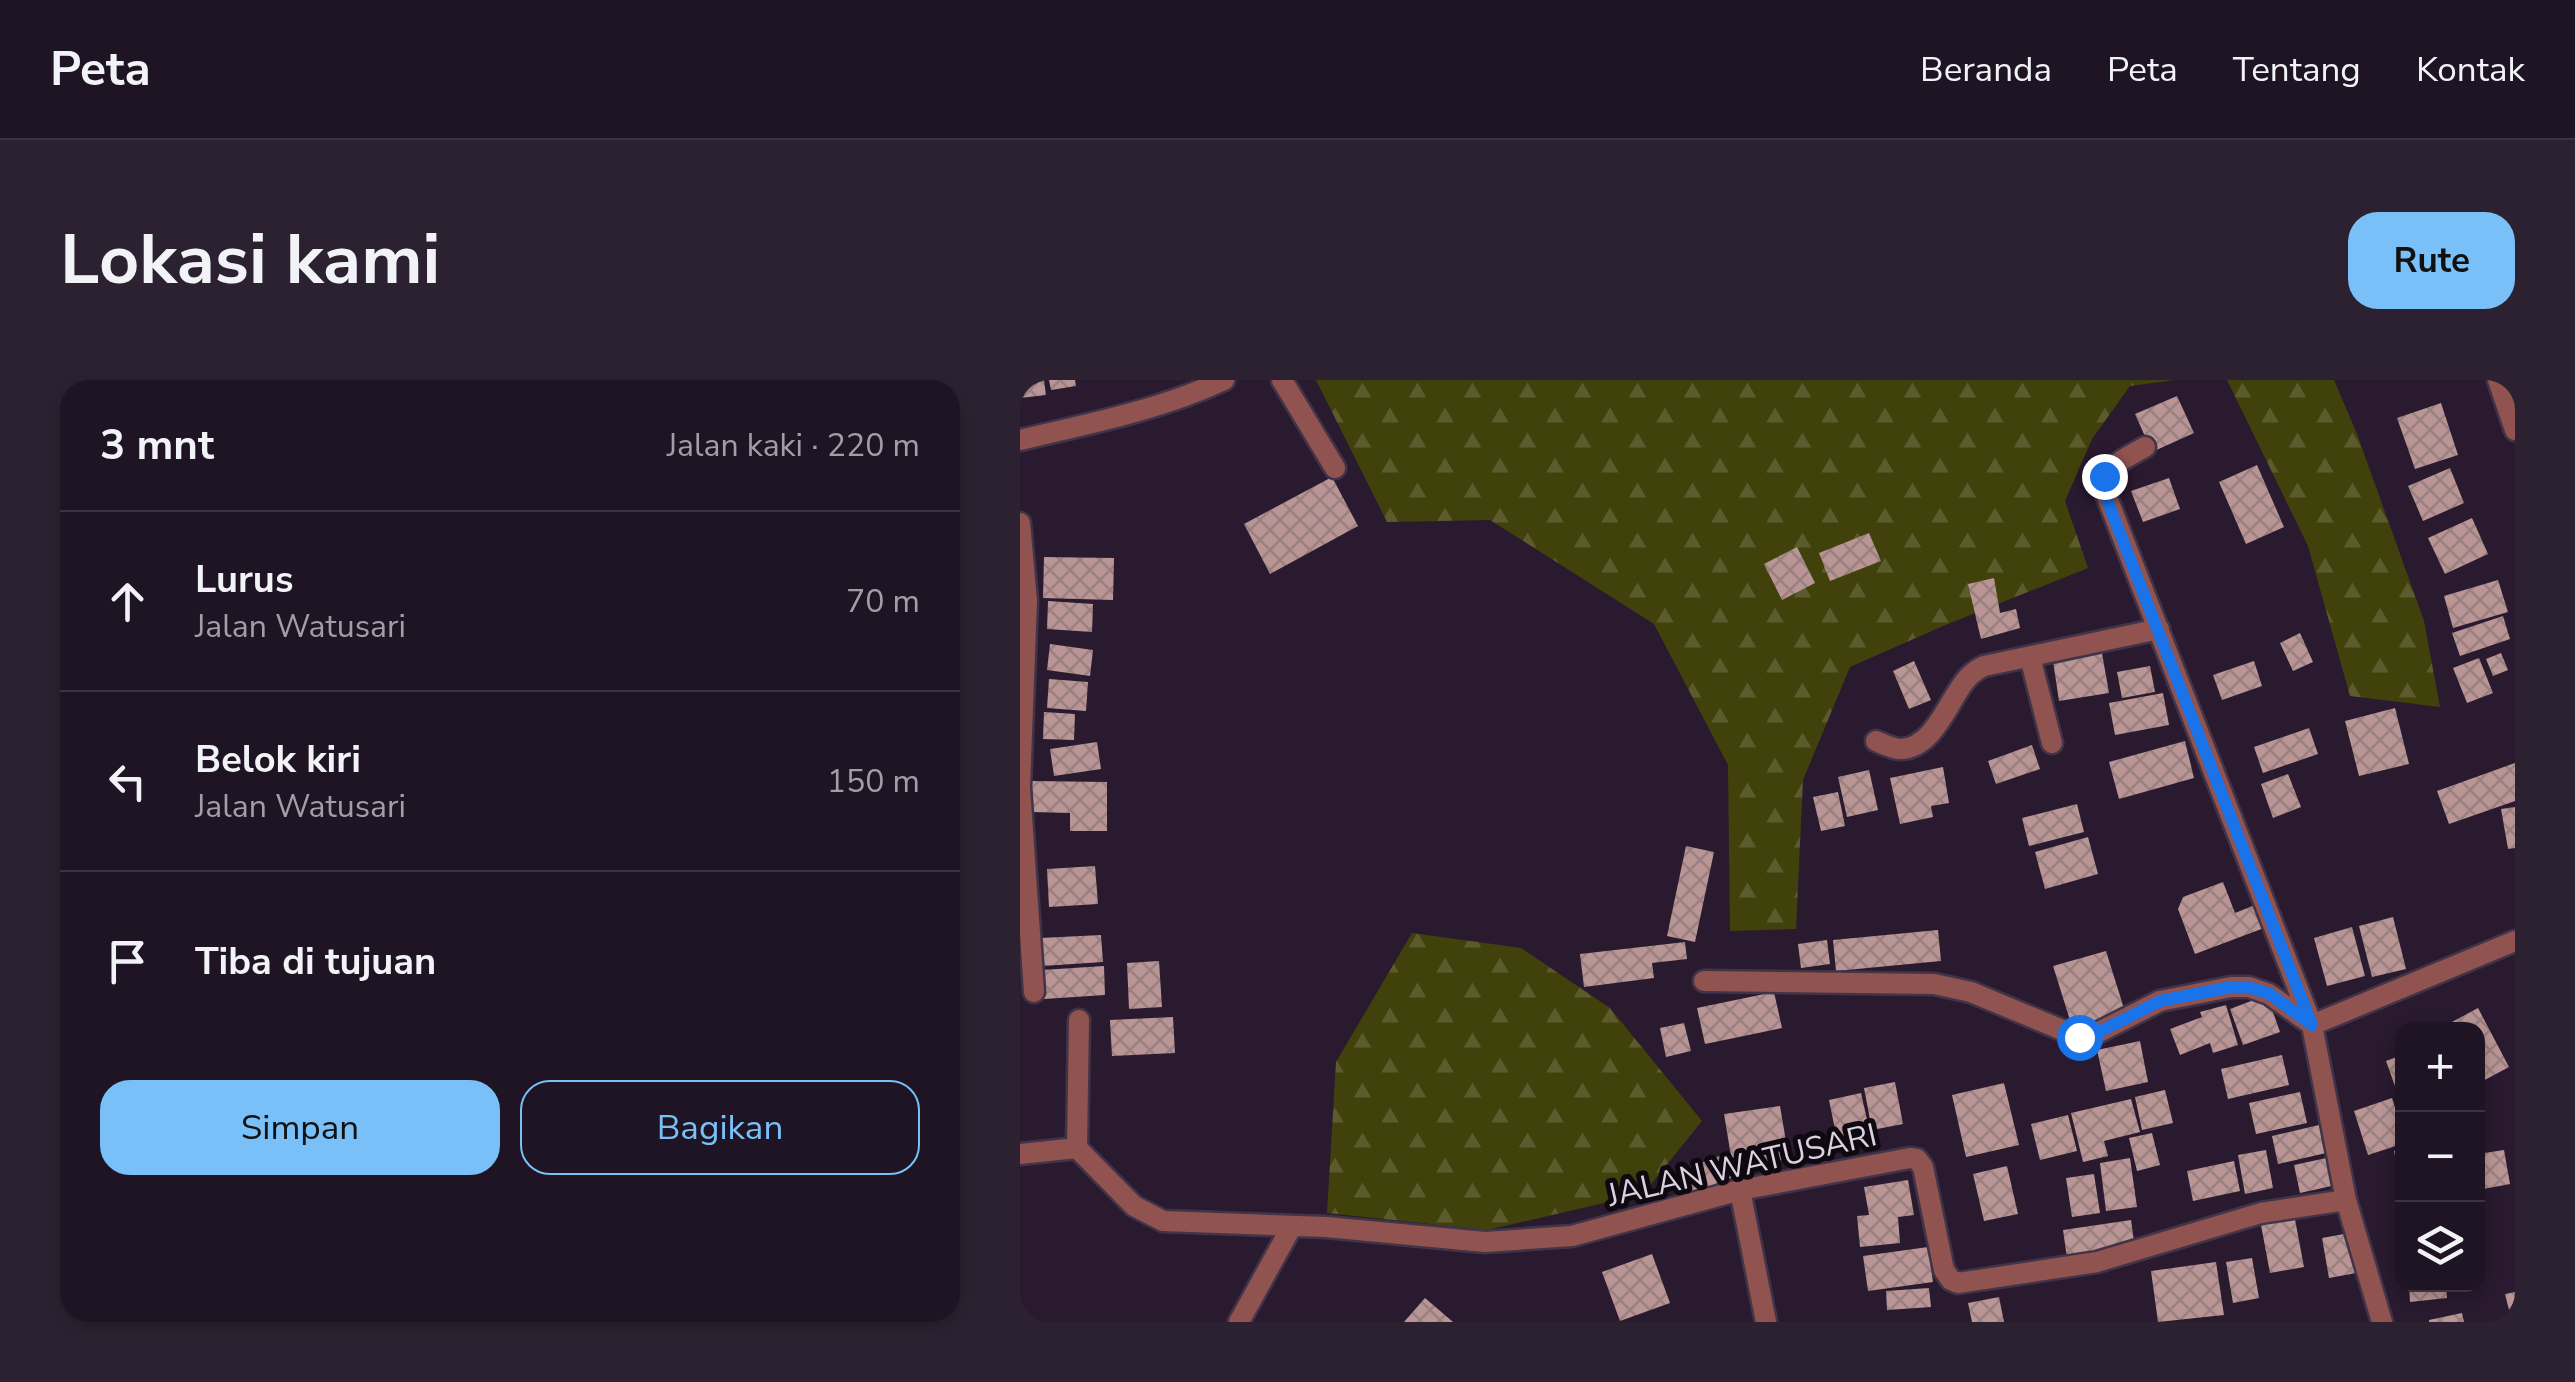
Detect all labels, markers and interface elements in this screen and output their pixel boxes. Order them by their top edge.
text: Peta [50,36,151,102]
text: Beranda [1920,46,2052,93]
text: Peta [2107,46,2178,93]
text: Tentang [2233,46,2361,93]
text: Kontak [2416,46,2525,93]
text: Lokasi kami [60,212,440,308]
button: Rute [2348,212,2515,309]
text: 3 mnt [100,417,214,474]
text: Jalan kaki · 220 m [667,424,920,467]
route end [2082,454,2128,500]
text: Lurus [195,554,293,605]
icon: ahead [100,574,155,629]
text: 70 m [846,580,920,623]
text: Jalan Watusari [195,605,406,648]
text: Belok kiri [195,734,361,785]
icon: left [100,754,155,809]
text: 150 m [827,760,920,803]
text: Jalan Watusari [195,785,406,828]
icon: arrive [100,934,155,989]
text: Tiba di tujuan [195,936,436,987]
route start [2057,1015,2103,1061]
map controls [2395,1022,2485,1292]
button: + [2395,1022,2485,1112]
button: Simpan [100,1080,500,1175]
button: Bagikan [520,1080,920,1175]
button: − [2395,1112,2485,1202]
street label: JALAN WATUSARI [1602,1113,1881,1217]
button: layers [2395,1202,2485,1292]

